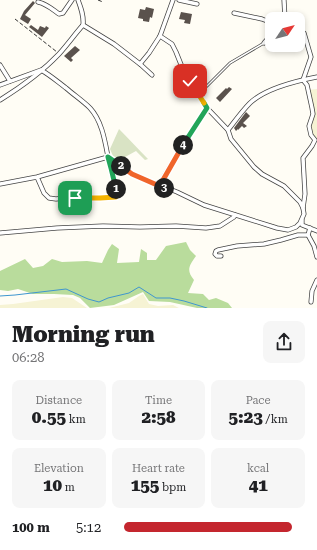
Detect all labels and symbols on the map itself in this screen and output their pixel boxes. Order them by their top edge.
north arrow [265,12,305,52]
pin [173,64,207,98]
pin: 4 [173,135,193,155]
pin: 2 [111,156,131,176]
pin: 3 [154,178,174,198]
pin: 1 [106,179,126,199]
pin [58,181,92,215]

